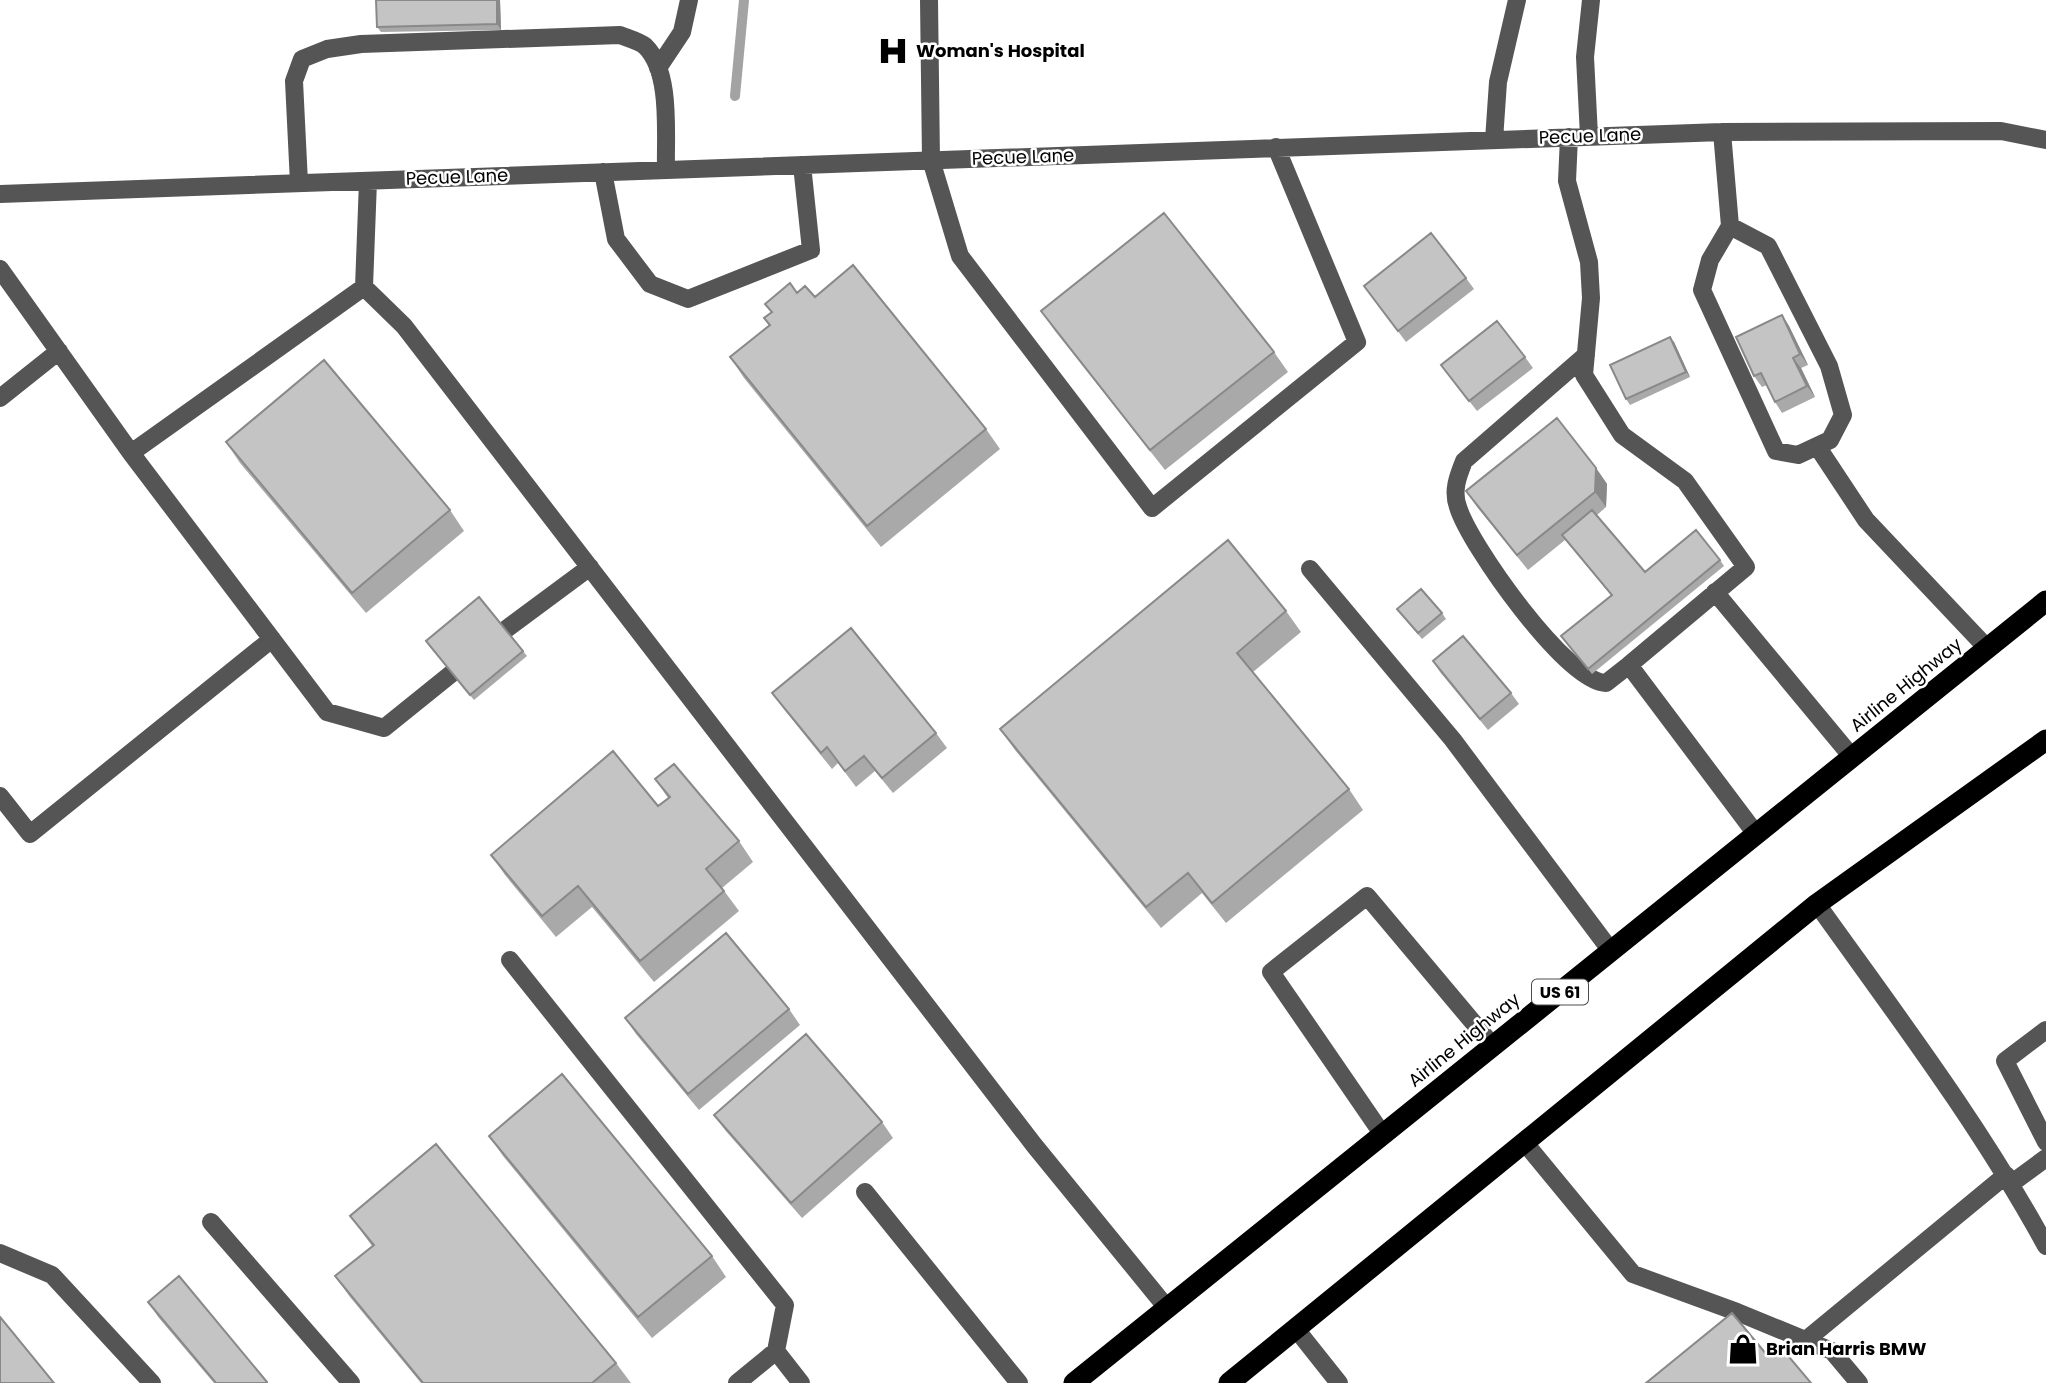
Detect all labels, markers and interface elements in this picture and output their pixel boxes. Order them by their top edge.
hospital icon: Woman's Hospital [876,34,910,68]
place label: Woman's Hospital [916,38,1085,63]
street label: Pecue Lane [1538,121,1642,150]
street label: Pecue Lane [971,142,1075,171]
street label: Pecue Lane [405,162,509,191]
street label: Airline Highway [1844,632,1967,738]
road number: US 61 [1532,980,1588,1004]
street label: Airline Highway [1402,987,1525,1093]
shop icon: Brian Harris BMW [1726,1332,1760,1366]
place label: Brian Harris BMW [1766,1336,1926,1361]

